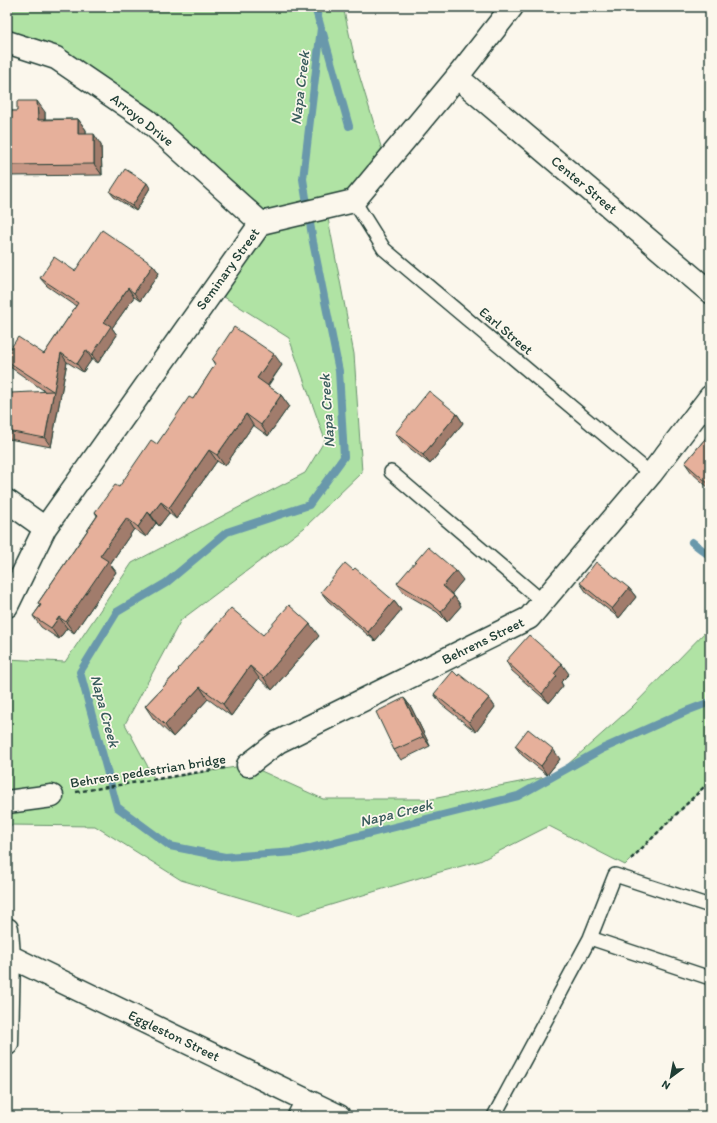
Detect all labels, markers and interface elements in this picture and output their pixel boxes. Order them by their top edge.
water label: Napa Creek [287,49,314,126]
street label: Arroyo Drive [107,90,177,150]
street label: Center Street [547,152,621,218]
street label: Seminary Street [193,225,263,313]
street label: Earl Street [476,304,536,358]
water label: Napa Creek [315,372,339,449]
street label: Behrens Street [439,614,527,668]
water label: Napa Creek [87,673,124,750]
street label: Behrens pedestrian bridge [69,750,227,792]
water label: Napa Creek [358,795,435,831]
street label: Eggleston Street [126,1007,222,1065]
north arrow [651,1057,691,1097]
text: N [659,1078,673,1093]

